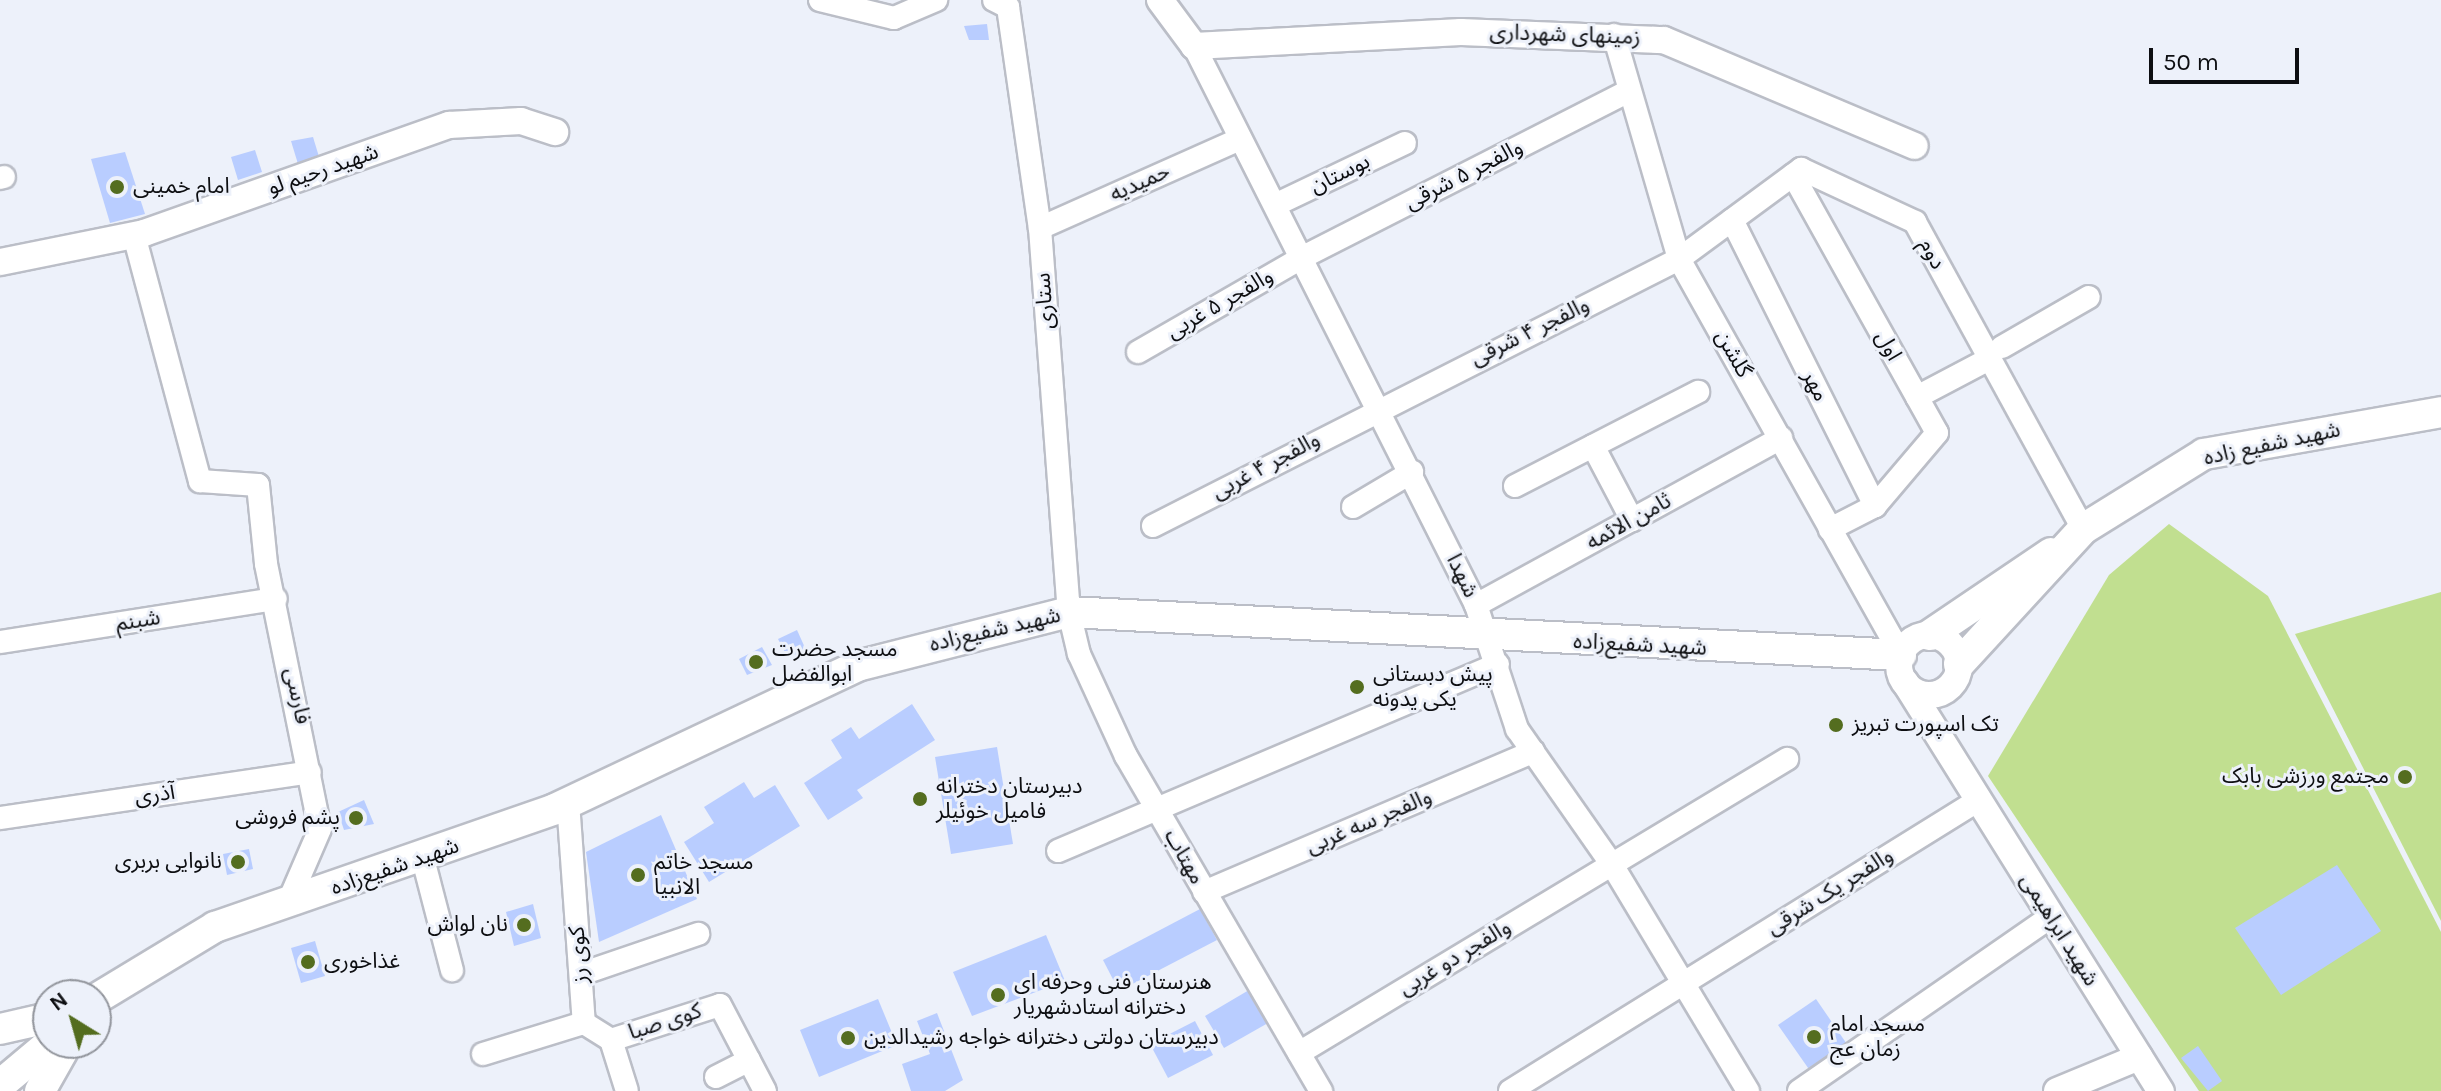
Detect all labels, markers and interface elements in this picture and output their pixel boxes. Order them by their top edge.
street label: زمینهای شهرداری [1489,19,1641,51]
scale bar [2153,32,2303,82]
text: 50 m [2163,48,2219,76]
street label: والفجر ۵ شرقی [1401,134,1527,216]
street label: شهید رحیم لو [264,139,382,201]
street label: بوستان [1306,148,1374,200]
street label: حمیدیه [1106,158,1174,208]
place label: امام خمینی [133,174,230,200]
marker: امام خمینی [108,178,126,196]
street label: دوم [1913,234,1951,274]
street label: والفجر ۵ غربی [1162,263,1278,345]
street label: ستاری [1030,272,1060,330]
street label: والفجر ۴ شرقی [1466,292,1594,372]
street label: گلشن [1709,326,1757,382]
street label: اول [1869,326,1907,366]
street label: مهر [1796,366,1834,406]
street label: شهید شفیع زاده [2201,417,2343,471]
street label: والفجر ۴ غربی [1207,426,1325,506]
street label: ثامن الائمه [1582,488,1676,556]
street label: شهدا [1440,550,1484,602]
street label: شهید شفیع‌زاده [927,602,1063,658]
street label: شبنم [114,604,162,638]
street label: شهید شفیع‌زاده [1573,628,1707,662]
place label: مسجد حضرت ابوالفضل [772,636,898,688]
marker: مسجد حضرت ابوالفضل [747,653,765,671]
place label: پیش دبستانی یکی یدونه [1373,661,1493,712]
street label: فارسی [278,665,316,727]
marker: پیش دبستانی یکی یدونه [1348,678,1366,696]
place label: تک اسپورت تبریز [1852,712,1999,738]
marker: تک اسپورت تبریز [1827,716,1845,734]
place label: مجتمع ورزشی بابک [2222,764,2389,790]
marker: مجتمع ورزشی بابک [2396,768,2414,786]
place label: دبیرستان دخترانه فامیل خوئیلر [936,773,1082,824]
street label: آذری [133,779,177,811]
street label: والفجر سه غربی [1302,784,1436,860]
marker: دبیرستان دخترانه فامیل خوئیلر [911,790,929,808]
place label: پشم فروشی [235,805,340,831]
marker: پشم فروشی [347,809,365,827]
street label: مهتاب [1158,825,1210,889]
street label: شهید شفیع‌زاده [327,833,463,901]
street label: والفجر یک شرقی [1762,843,1898,941]
place label: نانوایی بربری [115,849,222,875]
place label: مسجد خاتم الانبیا [654,849,753,900]
marker: نانوایی بربری [229,853,247,871]
marker: مسجد خاتم الانبیا [629,866,647,884]
street label: شهید ابراهیمی [2014,869,2104,991]
place label: نان لواش [427,912,508,938]
street label: والفجر دو غربی [1394,914,1516,1002]
marker: نان لواش [515,916,533,934]
street label: کوی رز [564,925,594,985]
place label: غذاخوری [324,949,400,975]
marker: غذاخوری [299,953,317,971]
place label: هنرستان فنی وحرفه ای دخترانه استادشهریار [1014,969,1212,1020]
north arrow [32,979,112,1059]
text: N [45,986,73,1017]
marker: هنرستان فنی وحرفه ای دخترانه استادشهریار [989,986,1007,1004]
street label: کوی صبا [625,998,705,1046]
place label: مسجد امام زمان عج [1830,1011,1925,1062]
place label: دبیرستان دولتی دخترانه خواجه رشیدالدین [864,1025,1219,1051]
marker: مسجد امام زمان عج [1805,1028,1823,1046]
marker: دبیرستان دولتی دخترانه خواجه رشیدالدین [839,1029,857,1047]

